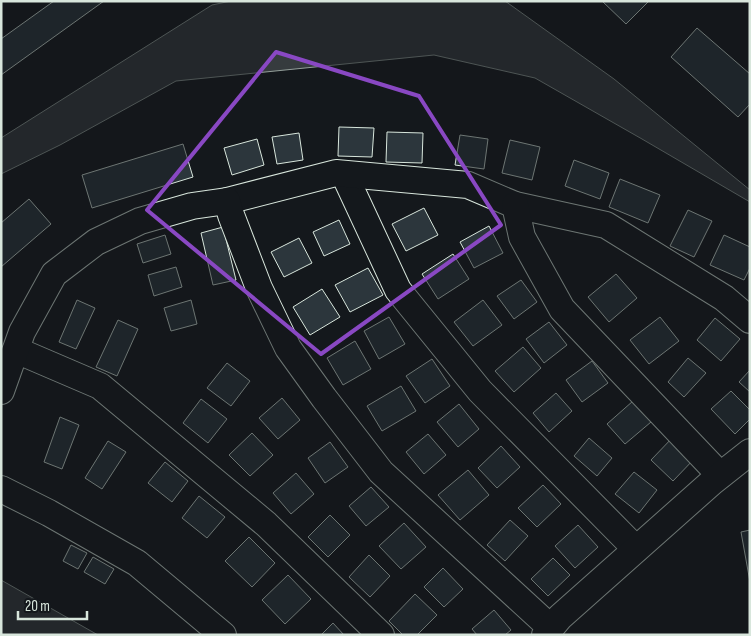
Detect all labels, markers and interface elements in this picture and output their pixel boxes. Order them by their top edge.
scale bar [18,588,86,620]
text: 20 m [25,597,50,616]

